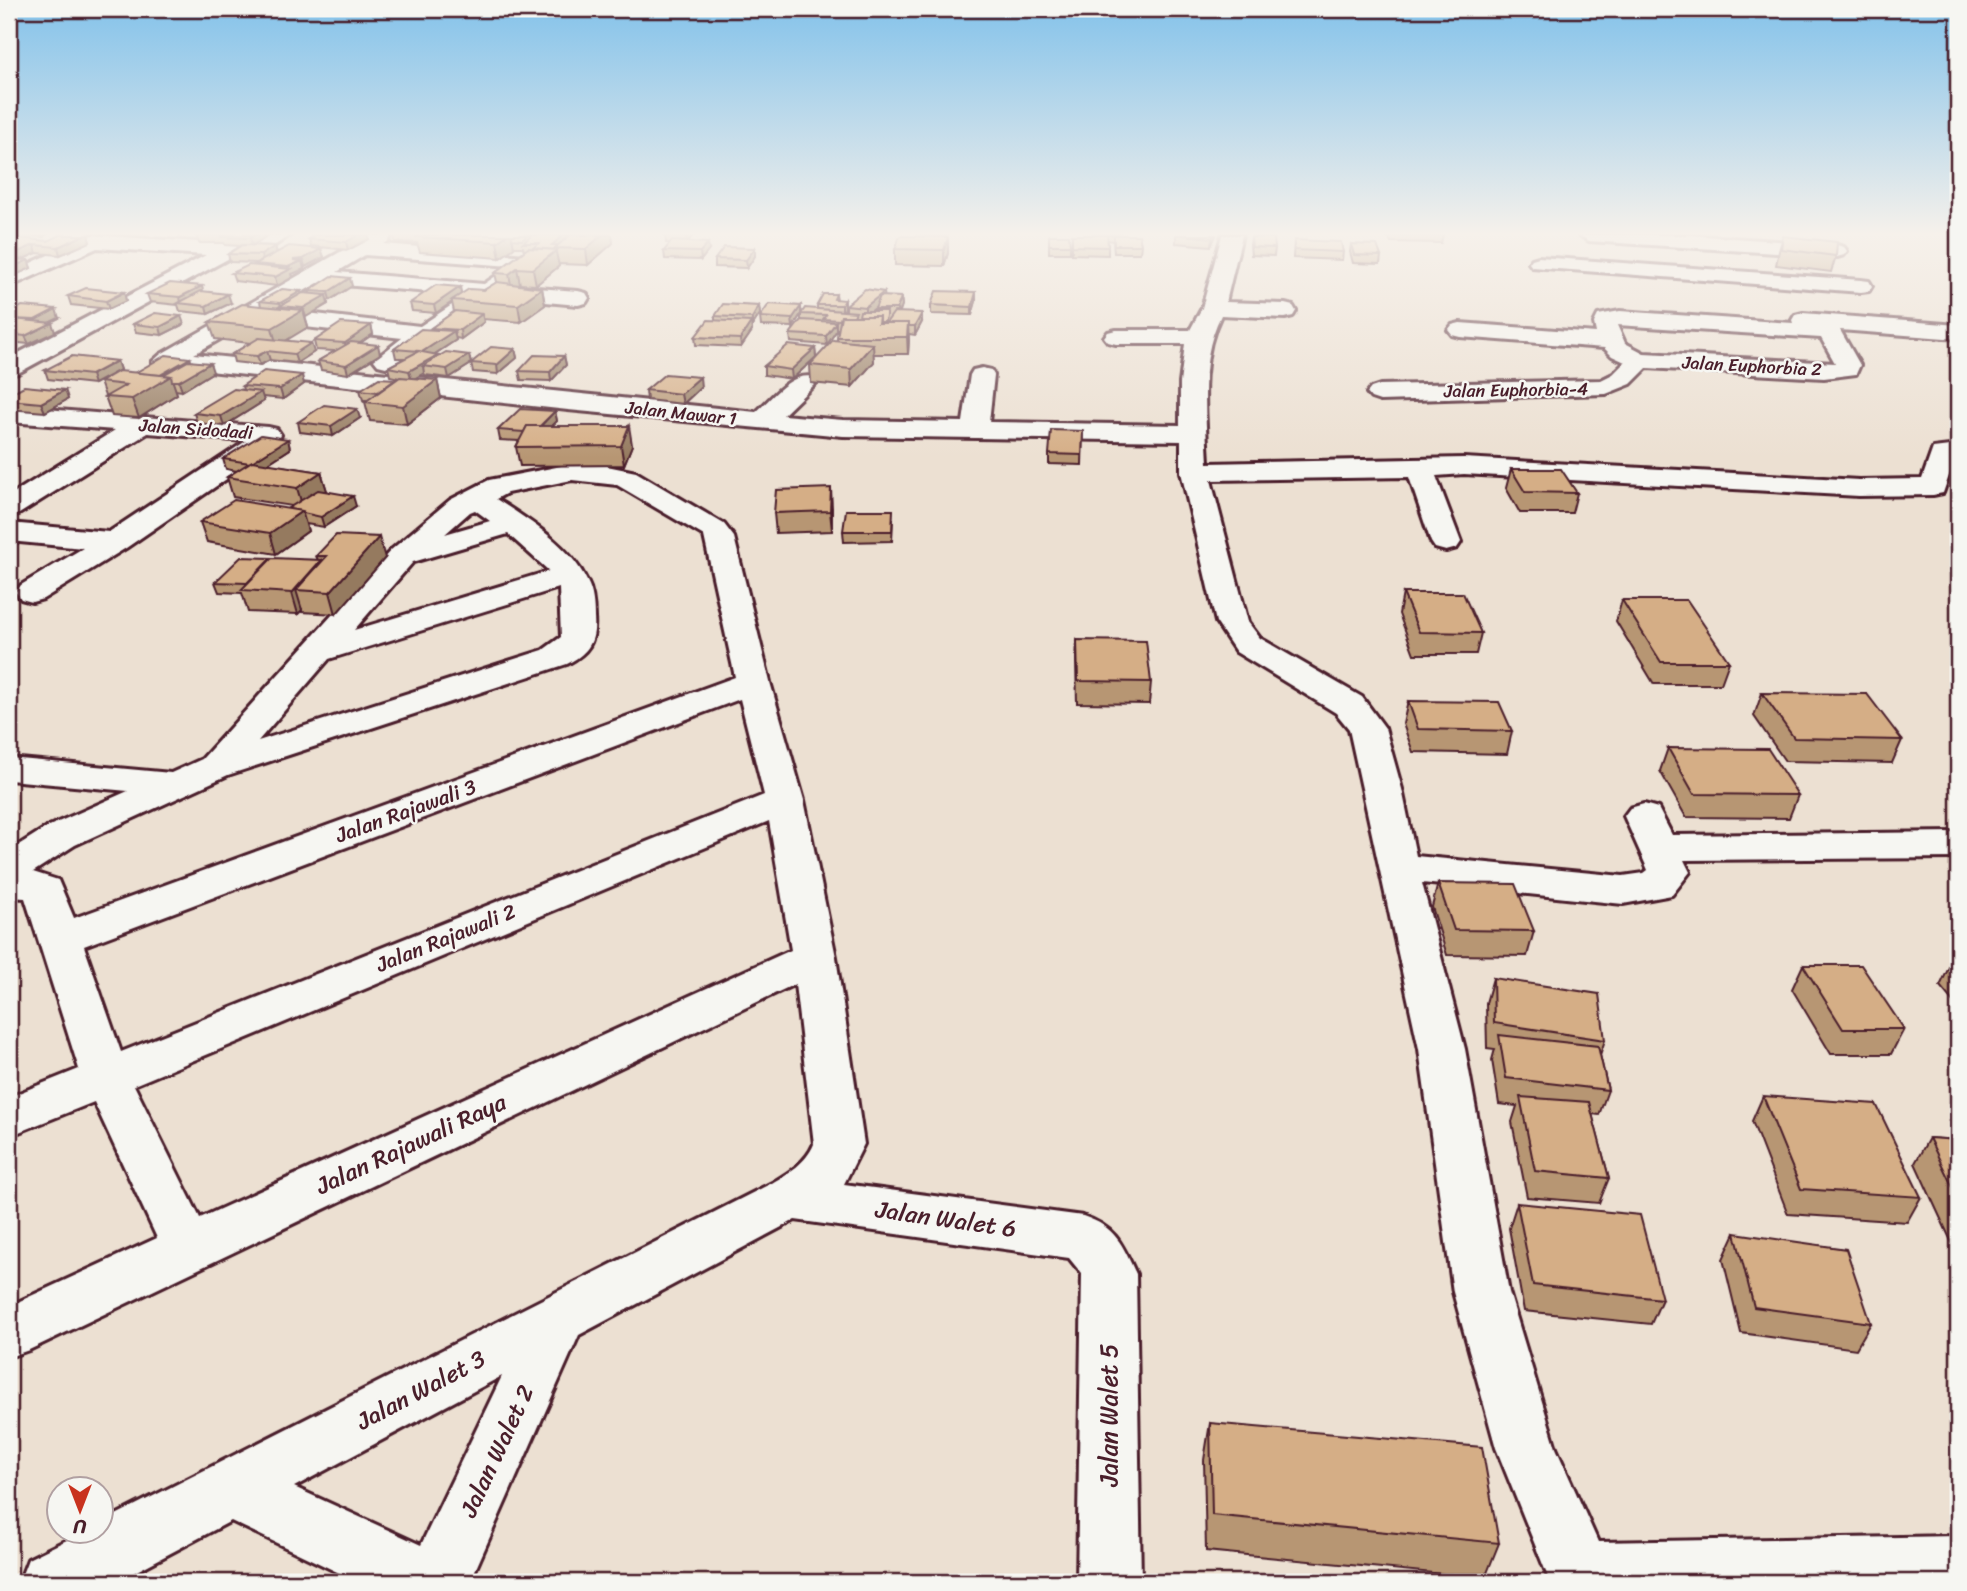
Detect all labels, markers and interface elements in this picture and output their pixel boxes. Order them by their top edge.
street label: Jalan Euphorbia 2 [1680,346,1823,386]
street label: Jalan Euphorbia-4 [1443,373,1588,407]
street label: Jalan Mawar 1 [623,391,738,435]
street label: Jalan Sidodadi [137,409,255,449]
street label: Jalan Rajawali 3 [329,768,482,854]
street label: Jalan Rajawali 2 [369,893,522,984]
street label: Jalan Rajawali Raya [308,1081,514,1207]
street label: Jalan Walet 6 [872,1188,1019,1250]
street label: Jalan Walet 3 [348,1338,493,1442]
street label: Jalan Walet 5 [1088,1344,1130,1487]
street label: Jalan Walet 2 [448,1378,546,1525]
north arrow [46,1476,116,1546]
text: U [72,1510,86,1543]

